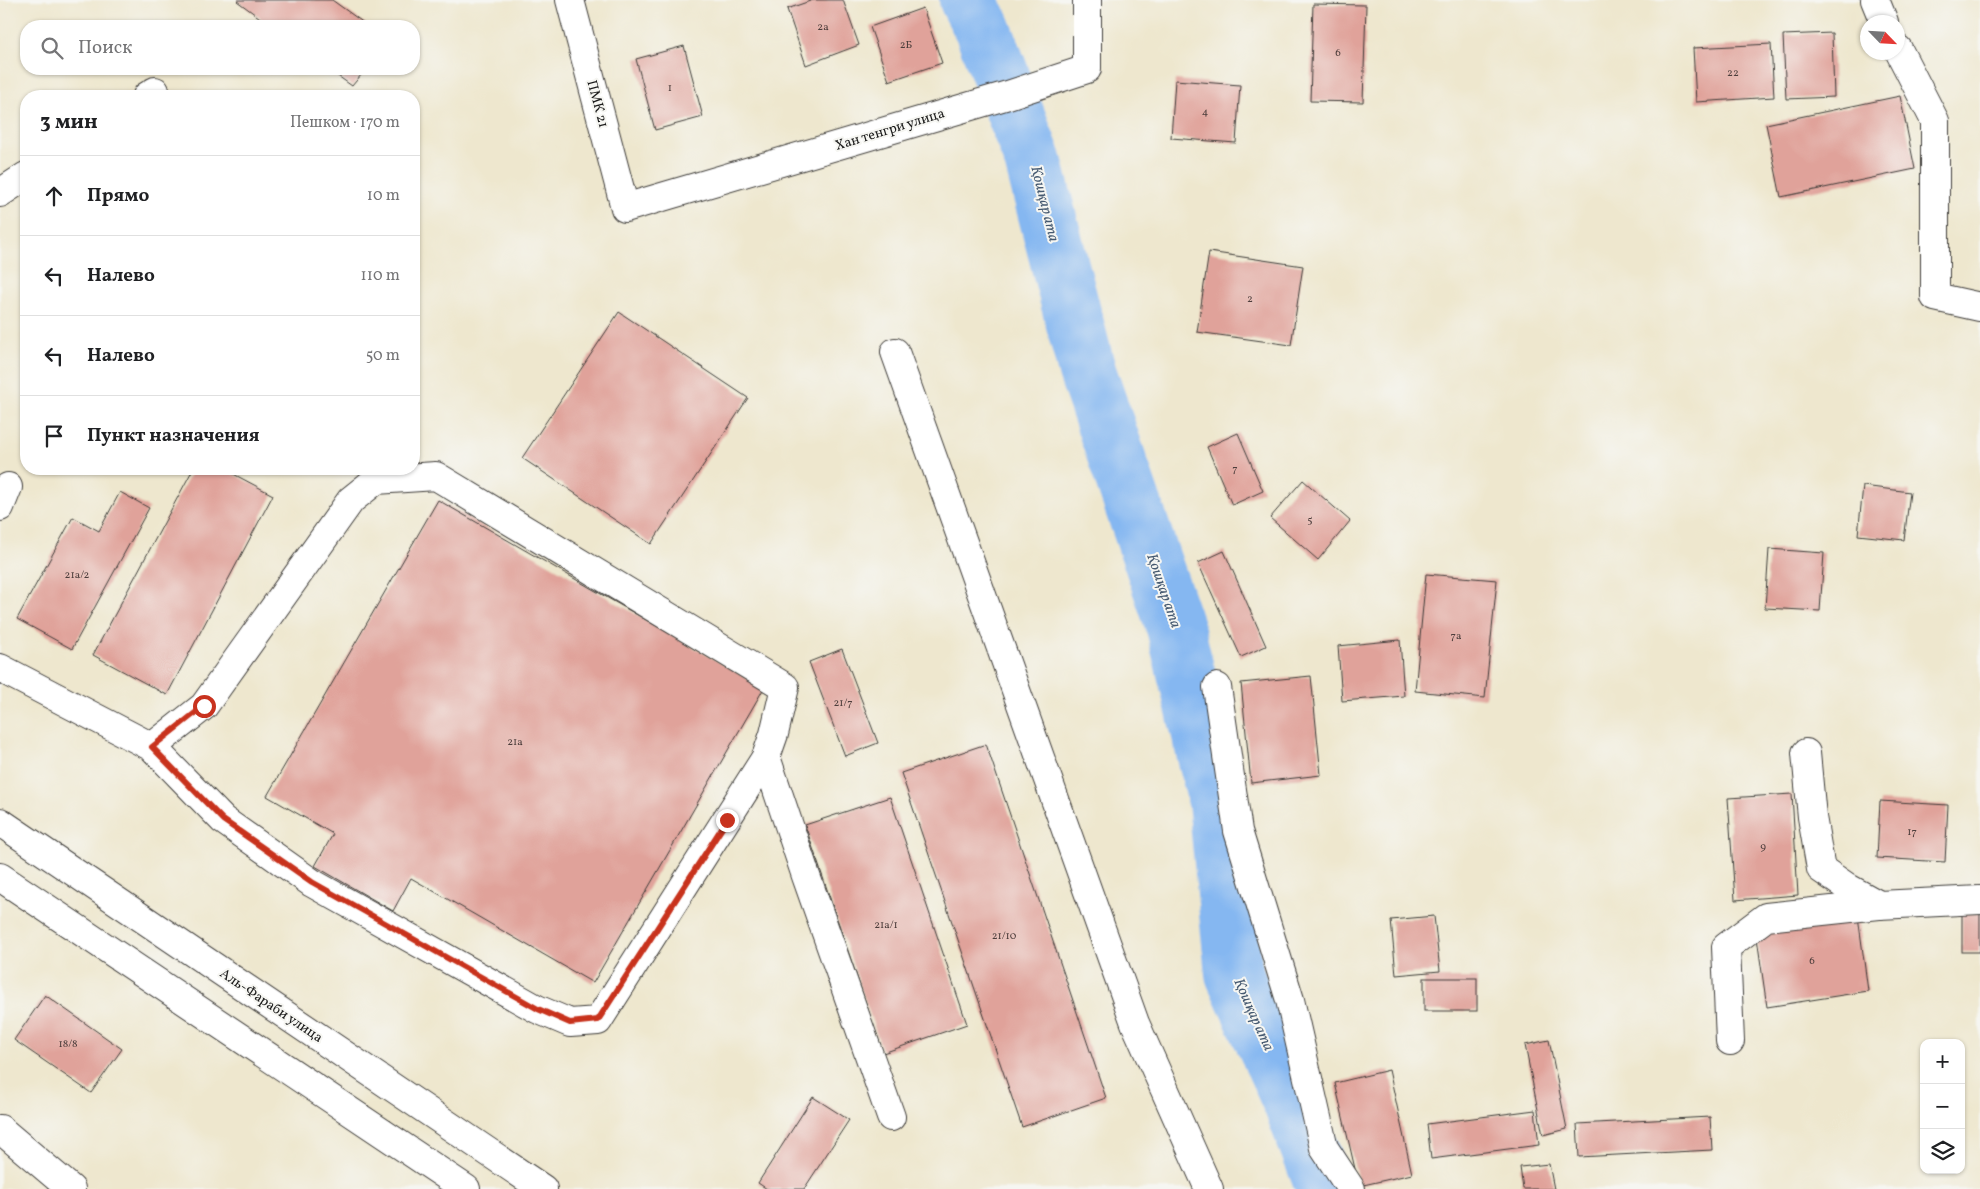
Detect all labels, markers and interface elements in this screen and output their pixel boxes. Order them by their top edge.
north arrow [1860,15,1905,60]
search box [20,20,420,75]
house number: 2а [817,20,829,35]
icon: search [38,34,66,62]
text: Поиск [78,35,132,61]
house number: 2Б [900,38,913,53]
house number: 6 [1335,46,1341,61]
house number: 22 [1727,66,1739,81]
street label: ПМК 21 [582,78,612,130]
house number: 1 [668,81,672,96]
street label: Хан тенгри улица [833,104,947,156]
house number: 4 [1202,105,1209,120]
text: 3 мин [40,108,98,137]
text: Пешком · 170 m [290,112,400,134]
water label: Қошқар ата [1024,164,1064,244]
icon: ahead [40,182,68,210]
text: Прямо [87,183,149,209]
text: 10 m [367,185,400,207]
icon: left [40,262,68,290]
text: Налево [87,263,155,289]
text: 110 m [361,265,400,287]
house number: 2 [1247,292,1253,307]
icon: left [40,342,68,370]
text: Налево [87,343,155,369]
text: 50 m [366,345,400,367]
icon: arrive [40,422,68,450]
text: Пункт назначения [87,423,260,449]
house number: 7 [1232,462,1238,477]
house number: 5 [1307,513,1313,528]
water label: Қошқар ата [1140,551,1186,631]
house number: 21а/2 [64,568,90,583]
house number: 7а [1451,629,1462,644]
route start [193,695,216,718]
house number: 21/7 [833,696,853,711]
house number: 21а [507,735,523,750]
route end [716,809,739,832]
house number: 17 [1907,825,1917,840]
house number: 9 [1760,840,1766,855]
house number: 21а/1 [874,918,898,933]
house number: 21/10 [992,929,1017,944]
house number: 6 [1809,954,1815,969]
street label: Аль-Фараби улица [216,964,326,1048]
water label: Қошқар ата [1228,975,1278,1055]
house number: 18/8 [58,1037,78,1052]
map controls [1920,1039,1965,1174]
button: + [1920,1039,1965,1084]
button: − [1920,1084,1965,1129]
button: layers [1920,1129,1965,1174]

